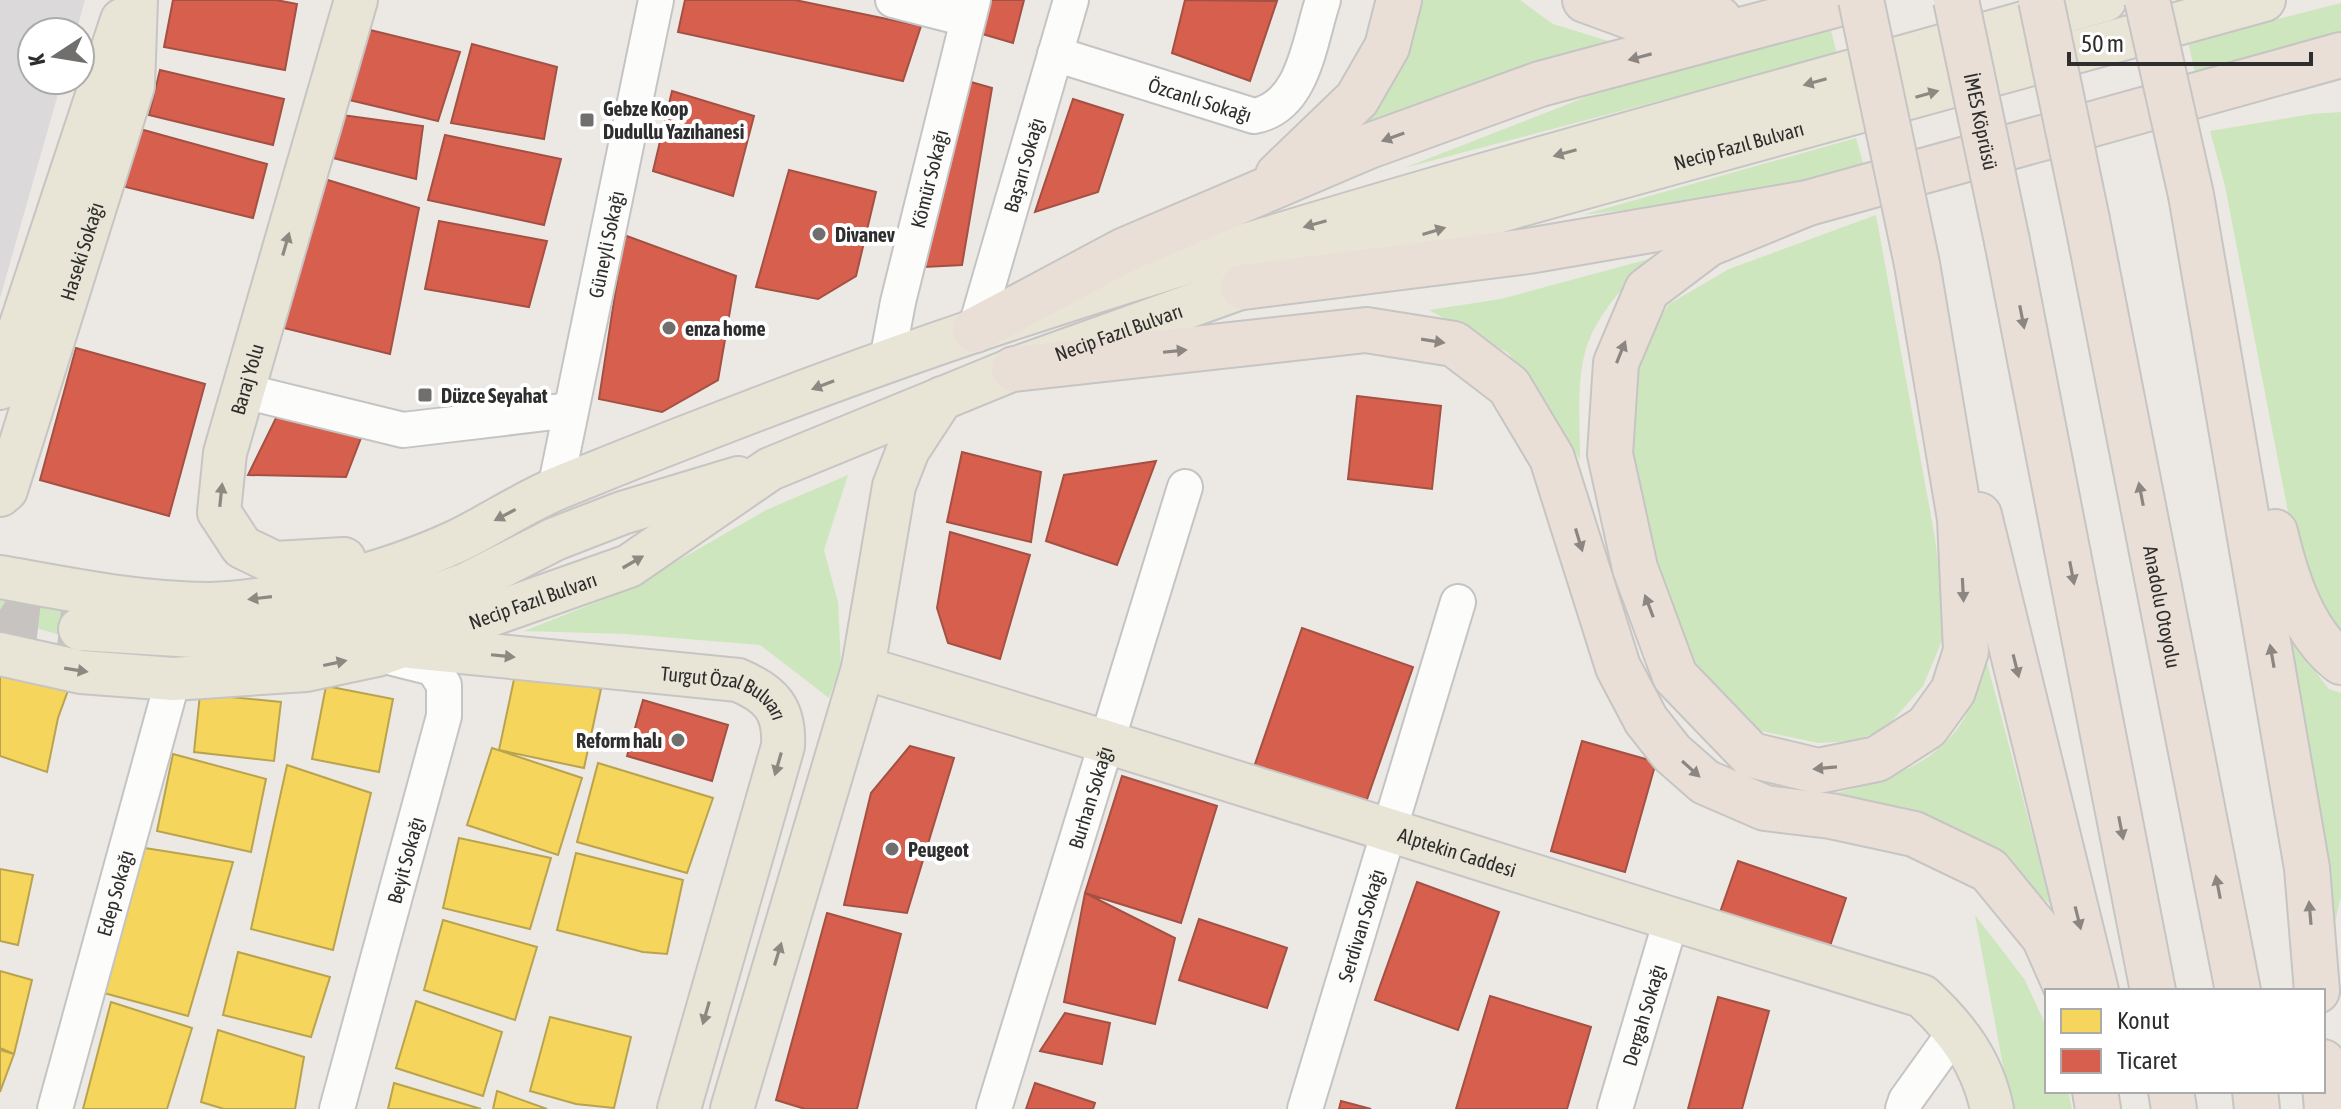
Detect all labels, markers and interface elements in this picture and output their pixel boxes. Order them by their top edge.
north arrow [16,16,96,96]
scale bar [2069,16,2311,66]
text: 50 m [2081,30,2124,57]
text: K [23,52,50,68]
one-way arrow [1628,52,1653,64]
street label: İMES Köprüsü [1960,71,2003,172]
street label: Özcanlı Sokağı [1146,72,1255,126]
one-way arrow [1802,76,1826,89]
one-way arrow [1916,87,1940,100]
place label: Gebze Koop Dudullu Yazıhanesi [603,97,744,143]
marker: Gebze Koop Dudullu Yazıhanesi [578,111,596,129]
street label: Başarı Sokağı [998,115,1048,215]
street label: Necip Fazıl Bulvarı [1671,116,1806,174]
street label: Kömür Sokağı [905,127,952,230]
one-way arrow [1381,131,1405,144]
one-way arrow [1552,147,1576,160]
street label: Güneyli Sokağı [583,188,628,300]
street label: Haseki Sokağı [55,199,107,303]
one-way arrow [1302,218,1326,231]
place label: Divanev [835,223,896,246]
one-way arrow [1422,224,1446,237]
marker: Divanev [810,225,828,243]
one-way arrow [280,232,293,256]
street label: Necip Fazıl Bulvarı [1051,298,1185,365]
one-way arrow [2016,305,2029,330]
place label: enza home [685,317,766,340]
marker: enza home [660,319,678,337]
one-way arrow [1421,335,1446,348]
one-way arrow [1614,340,1627,364]
street label: Baraj Yolu [225,341,268,417]
one-way arrow [1163,344,1188,357]
one-way arrow [811,379,835,392]
place label: Düzce Seyahat [441,384,548,407]
marker: Düzce Seyahat [416,386,434,404]
one-way arrow [214,482,227,507]
one-way arrow [2134,482,2147,507]
one-way arrow [493,509,516,522]
one-way arrow [1573,528,1586,552]
street label: Anadolu Otoyolu [2139,543,2186,670]
one-way arrow [622,555,644,569]
one-way arrow [2066,560,2078,585]
street label: Necip Fazıl Bulvarı [465,567,600,633]
one-way arrow [1956,578,1969,603]
one-way arrow [247,592,272,605]
one-way arrow [1642,594,1655,618]
one-way arrow [2266,643,2278,668]
one-way arrow [491,650,516,663]
one-way arrow [2010,653,2023,678]
one-way arrow [323,657,348,669]
street label: Turgut Özal Bulvarı [660,661,792,723]
one-way arrow [64,664,89,677]
place label: Reform halı [576,729,662,752]
marker: Reform halı [669,731,687,749]
street label: Burhan Sokağı [1063,743,1116,851]
one-way arrow [771,752,784,776]
one-way arrow [1681,760,1700,778]
one-way arrow [1812,762,1837,775]
street label: Beyit Sokağı [382,814,428,906]
one-way arrow [2116,816,2128,841]
street label: Alptekin Caddesi [1395,822,1519,881]
place label: Peugeot [908,838,969,861]
marker: Peugeot [883,840,901,858]
street label: Edep Sokağı [91,847,137,939]
street label: Serdivan Sokağı [1333,866,1388,984]
one-way arrow [2211,874,2223,899]
one-way arrow [2304,900,2317,925]
one-way arrow [2073,906,2085,931]
one-way arrow [772,941,785,965]
street label: Dergah Sokağı [1617,962,1669,1069]
legend [2045,989,2325,1093]
one-way arrow [699,1002,712,1026]
text: Konut [2117,1007,2170,1034]
text: Ticaret [2117,1047,2178,1074]

